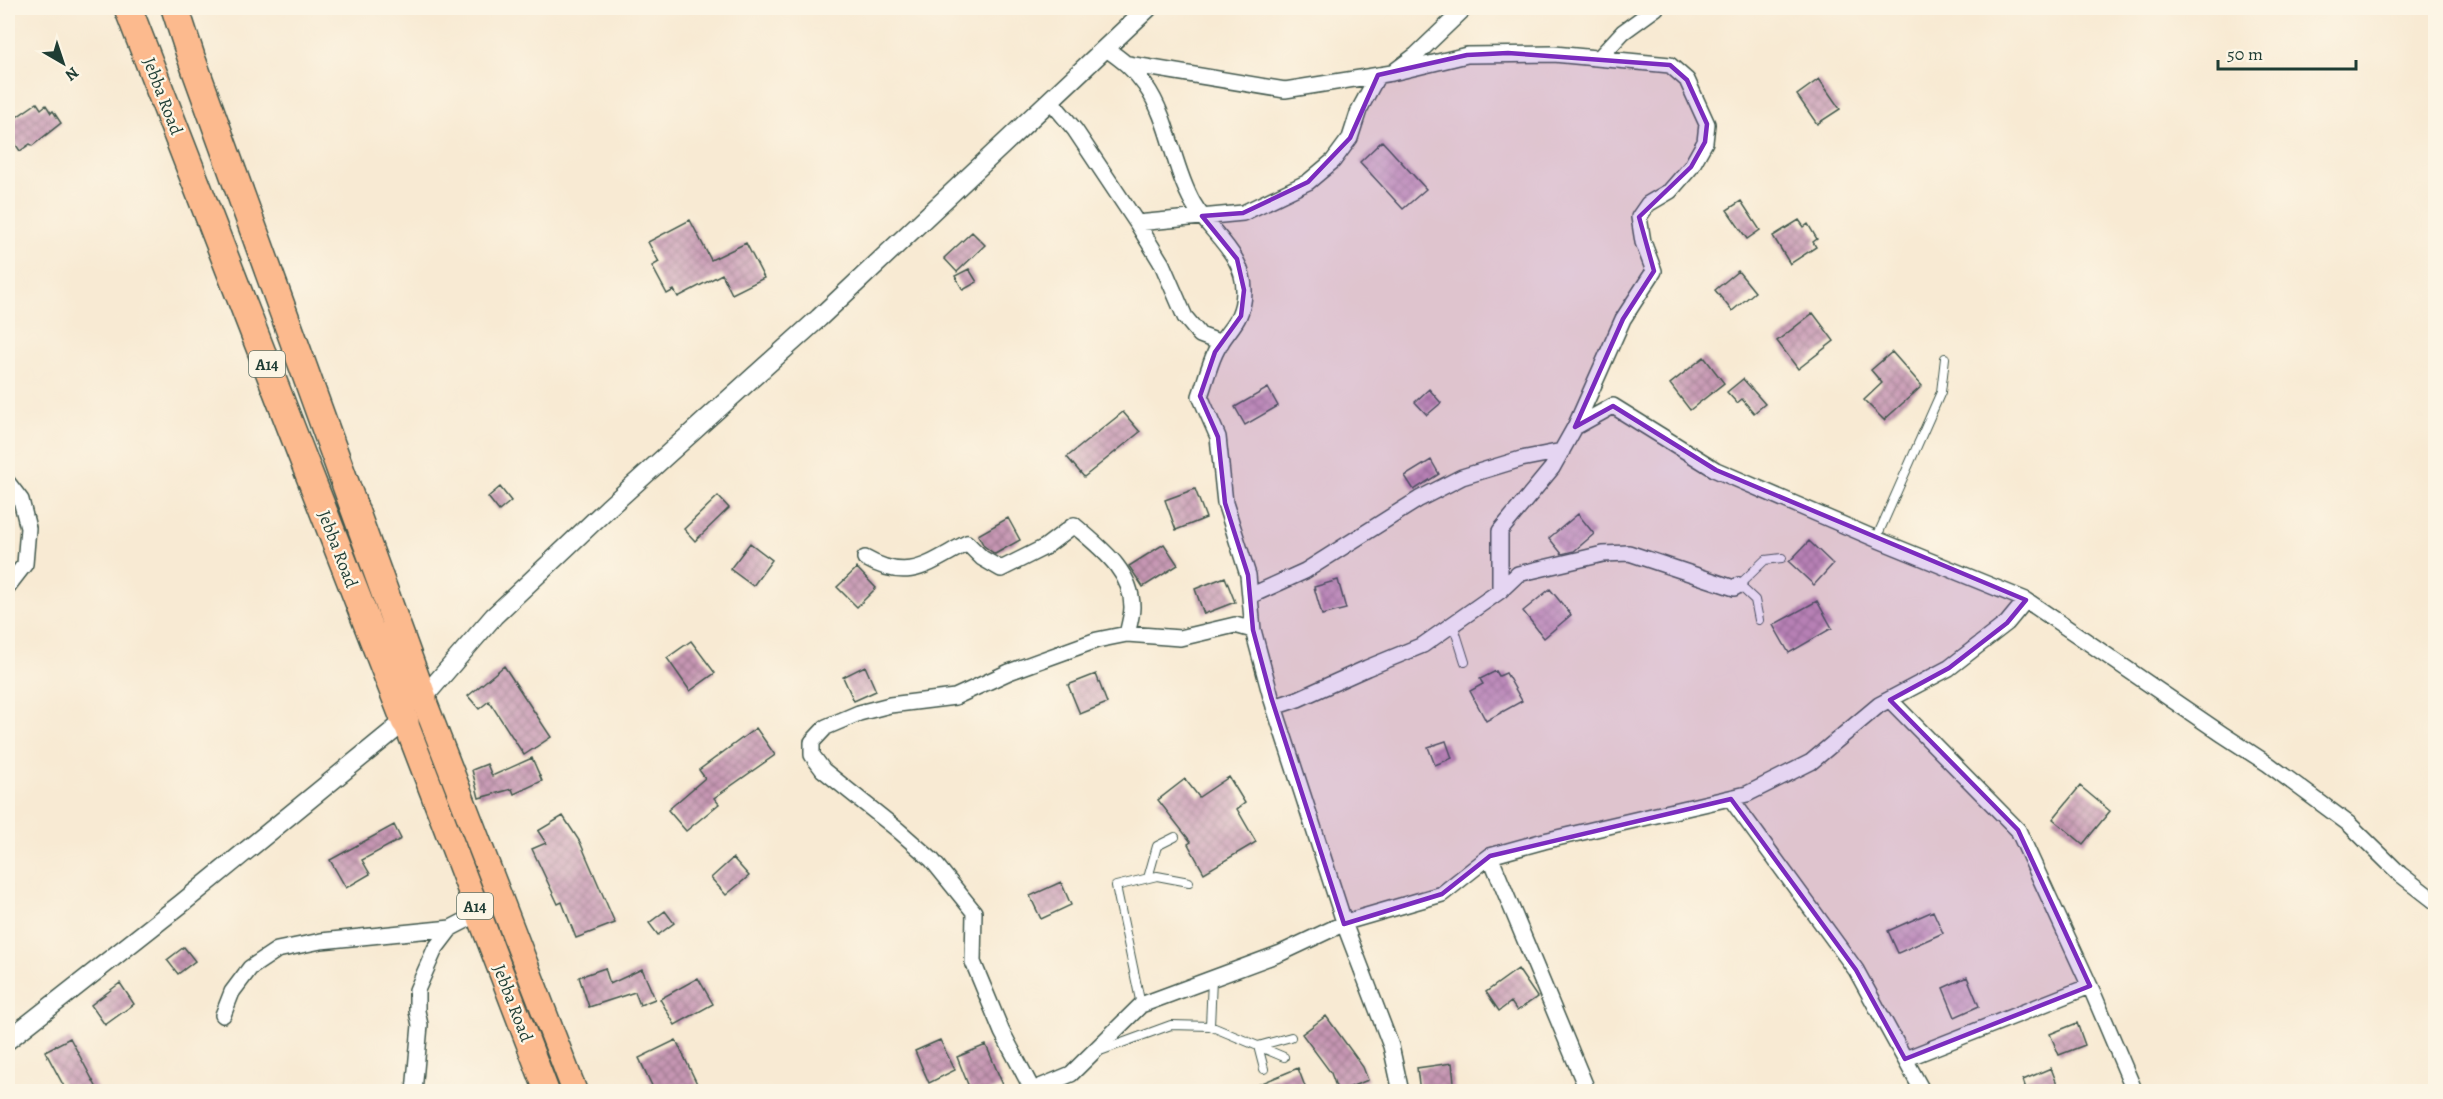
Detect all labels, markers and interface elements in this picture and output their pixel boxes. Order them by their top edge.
north arrow [33,33,93,93]
scale bar [2218,33,2356,71]
text: 50 m [2227,42,2263,66]
street label: Jebba Road [137,54,189,138]
text: N [60,62,83,86]
road number: A14 [249,351,285,377]
street label: Jebba Road [312,507,364,591]
road number: A14 [457,893,493,919]
street label: Jebba Road [487,961,539,1045]

